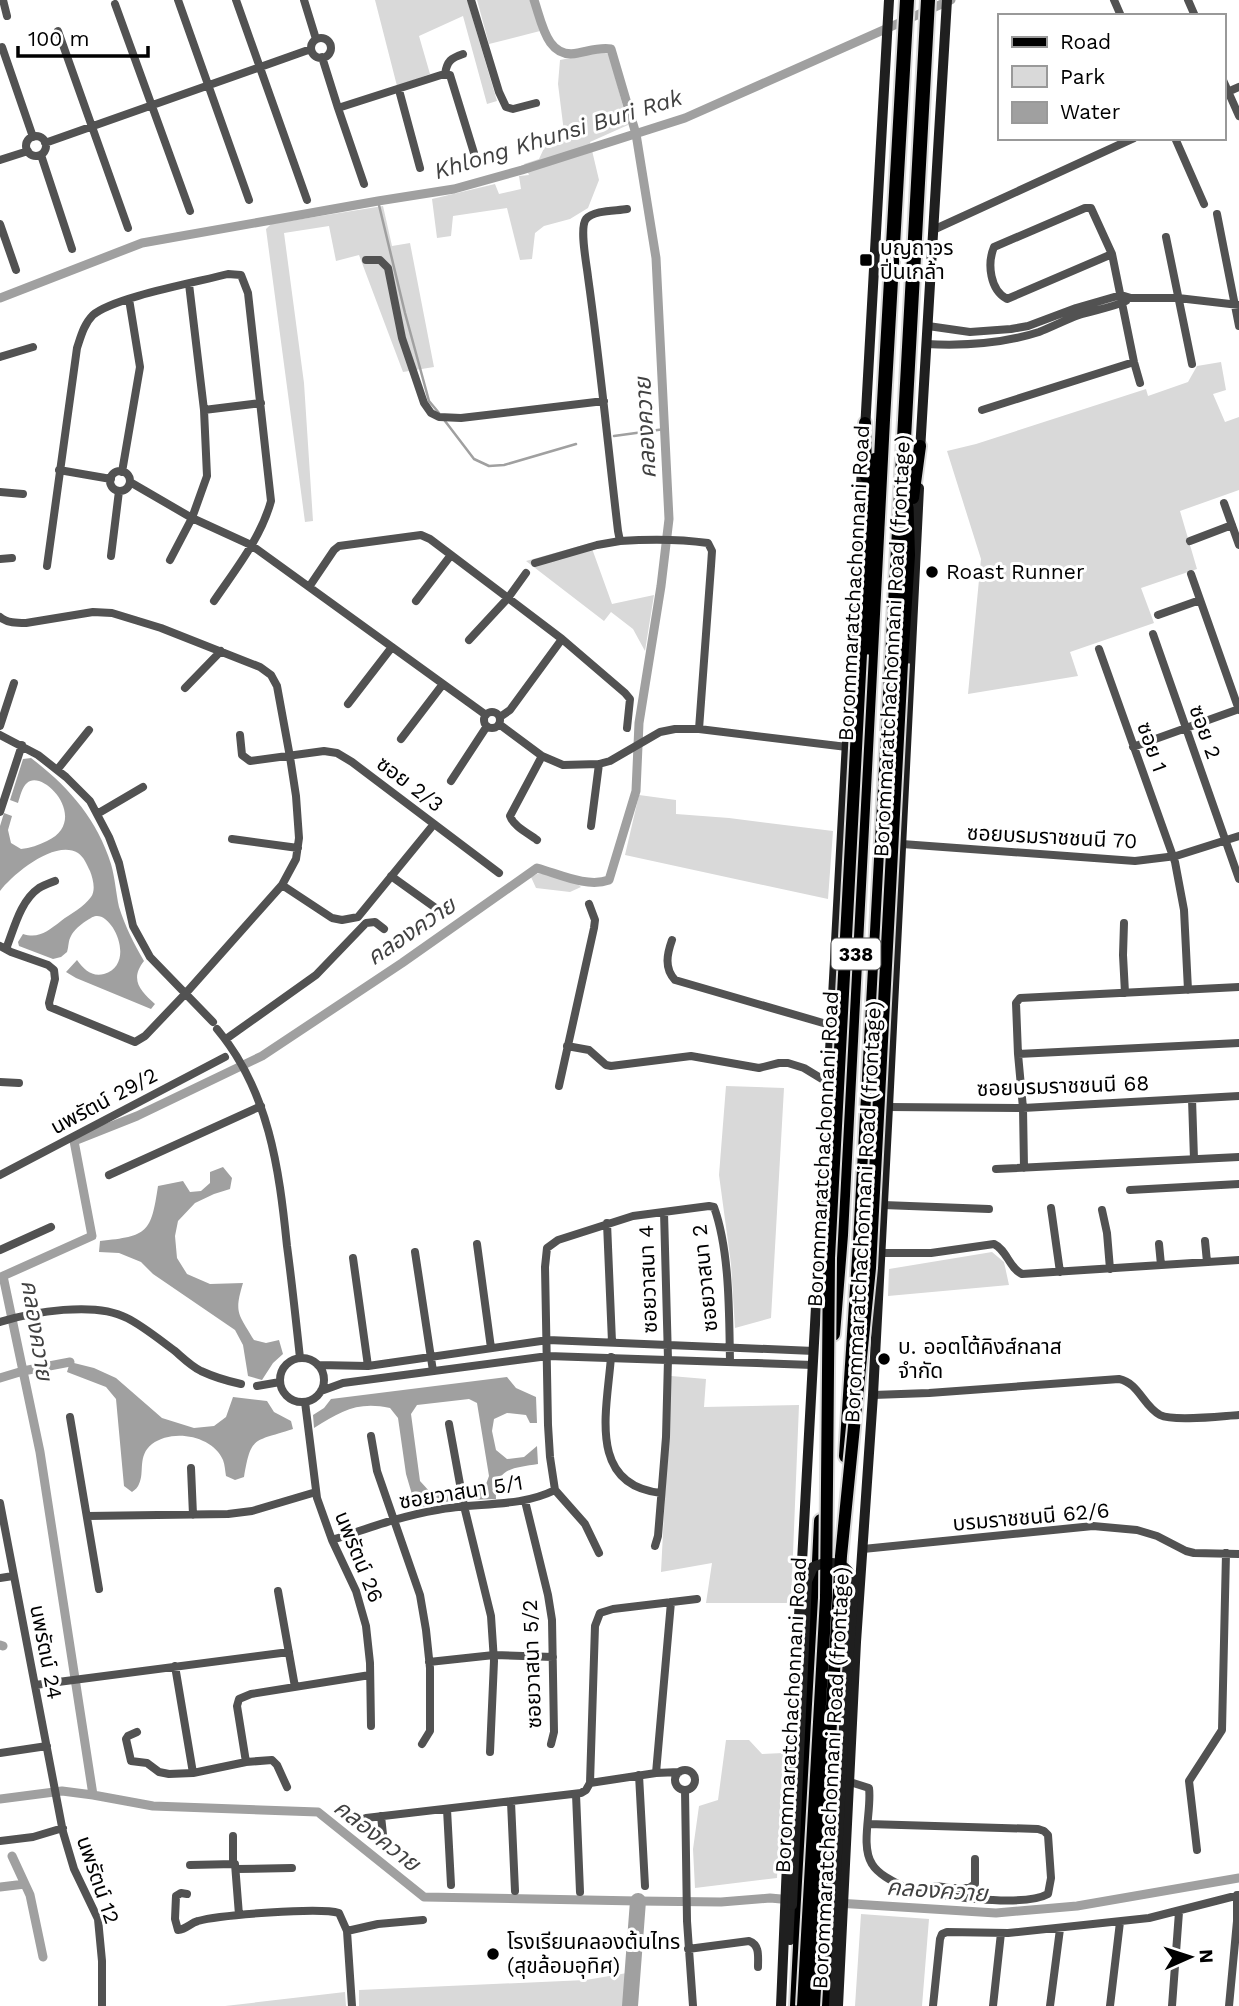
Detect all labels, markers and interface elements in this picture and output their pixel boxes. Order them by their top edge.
scale bar [18,14,147,58]
legend [998,14,1225,140]
text: 100 m [28,26,90,51]
text: Road [1060,29,1111,54]
text: Park [1060,64,1105,89]
water label: Khlong Khunsi Buri Rak [431,83,687,185]
text: Water [1060,99,1121,124]
place label: บุญถาวร ปิ่นเกล้า [880,235,954,284]
marker: บุญถาวร ปิ่นเกล้า [858,252,874,268]
water label: คลองควาย [629,375,662,479]
street label: Borommaratchachonnani Road [833,424,874,742]
street label: Borommaratchachonnani Road (frontage) [868,434,915,858]
place label: Roast Runner [946,559,1085,584]
marker: Roast Runner [924,564,940,580]
street label: ซอย 2 [1184,701,1227,762]
street label: ซอย 1 [1132,719,1173,775]
street label: ซอย 2/3 [372,750,449,817]
street label: ซอยบรมราชชนนี 70 [966,820,1138,853]
water label: คลองควาย [362,891,462,971]
road number: 338 [832,938,880,970]
street label: Borommaratchachonnani Road [802,990,843,1308]
street label: Borommaratchachonnani Road (frontage) [839,1000,886,1424]
street label: นพรัตน์ 29/2 [46,1062,161,1139]
street label: ซอยบรมราชชนนี 68 [976,1070,1150,1101]
street label: ซอยวาสนา 2 [686,1223,723,1333]
street label: ซอยวาสนา 4 [633,1224,662,1334]
water label: คลองควาย [15,1278,58,1384]
place label: บ. ออตโต้คิงส์กลาส จำกัด [898,1334,1062,1383]
marker: บ. ออตโต้คิงส์กลาส จำกัด [876,1351,892,1367]
street label: ซอยวาสนา 5/1 [397,1469,525,1514]
street label: บรมราชชนนี 62/6 [952,1497,1110,1536]
street label: นพรัตน์ 26 [330,1508,389,1606]
street label: Borommaratchachonnani Road [770,1556,811,1874]
street label: Borommaratchachonnani Road (frontage) [807,1566,854,1990]
street label: ซอยวาสนา 5/2 [517,1599,546,1729]
street label: นพรัตน์ 24 [25,1603,68,1701]
water label: คลองควาย [328,1794,426,1878]
street label: นพรัตน์ 12 [72,1833,125,1927]
water label: คลองควาย [886,1874,990,1908]
north arrow [1155,1922,1225,1992]
place label: โรงเรียนคลองต้นไทร (สุขล้อมอุทิศ) [507,1929,680,1979]
marker: โรงเรียนคลองต้นไทร (สุขล้อมอุทิศ) [485,1946,501,1962]
text: N [1195,1948,1218,1964]

